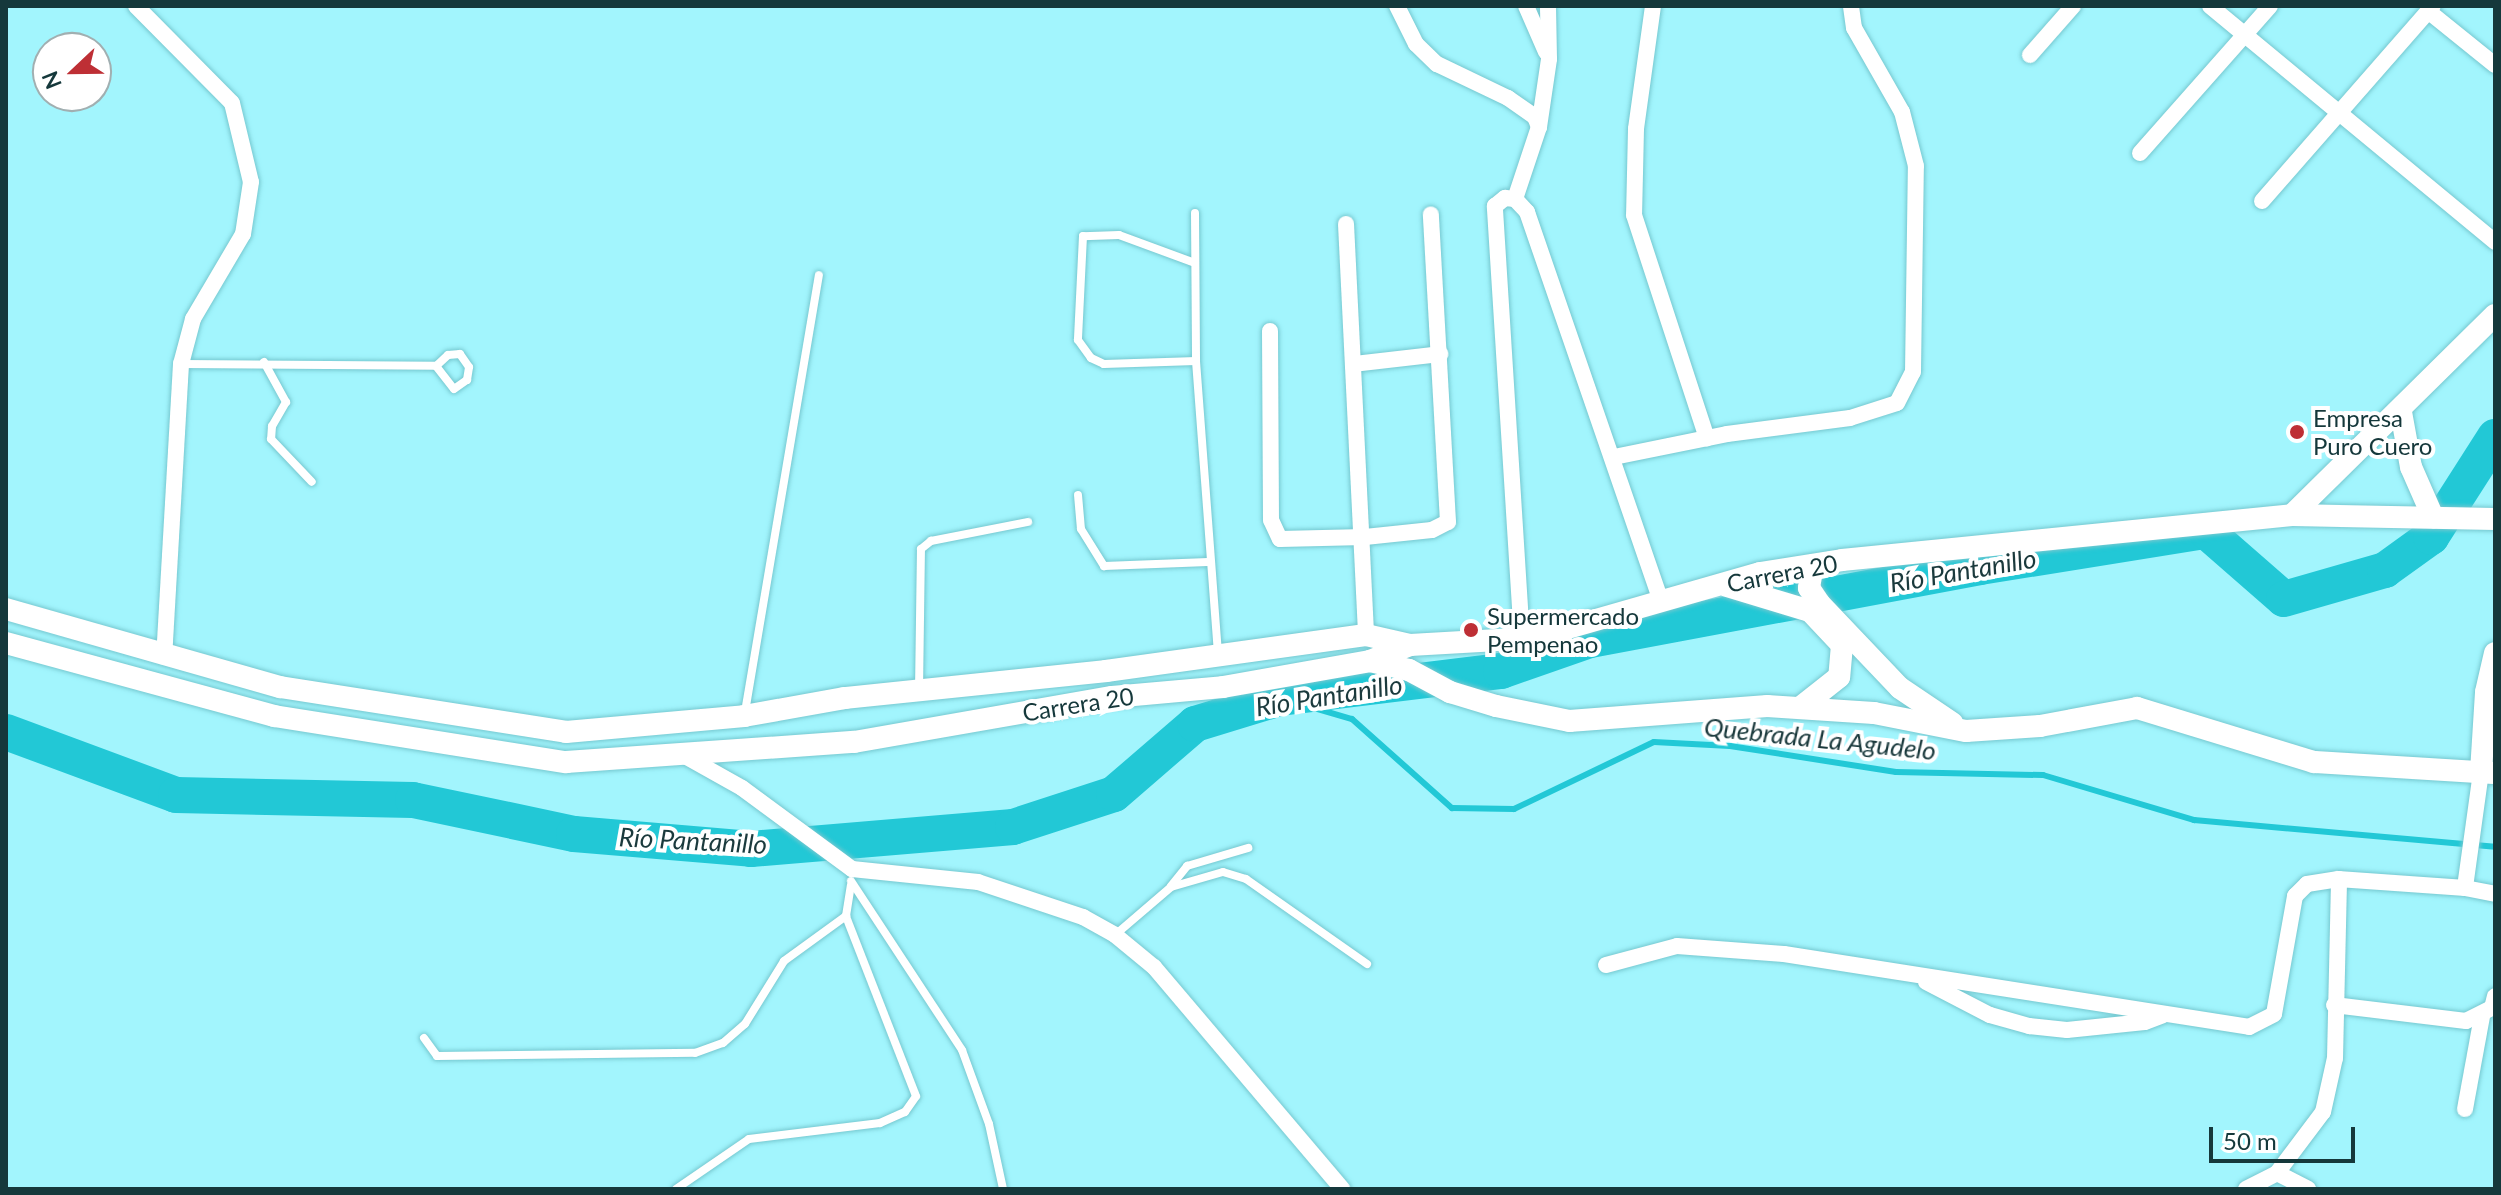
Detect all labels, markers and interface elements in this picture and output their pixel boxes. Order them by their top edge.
north arrow [32,32,112,112]
text: N [35,68,67,93]
place label: Empresa Puro Cuero [2313,404,2432,460]
marker: Empresa Puro Cuero [2288,423,2306,441]
water label: Río Pantanillo [1887,543,2039,599]
street label: Carrera 20 [1724,548,1840,598]
place label: Supermercado Pempenao [1487,602,1639,658]
marker: Supermercado Pempenao [1462,621,1480,639]
water label: Río Pantanillo [1253,669,1405,723]
street label: Carrera 20 [1020,681,1136,727]
water label: Quebrada La Agudelo [1702,711,1938,767]
water label: Río Pantanillo [618,822,768,860]
scale bar [2213,1111,2359,1161]
text: 50 m [2223,1126,2277,1155]

